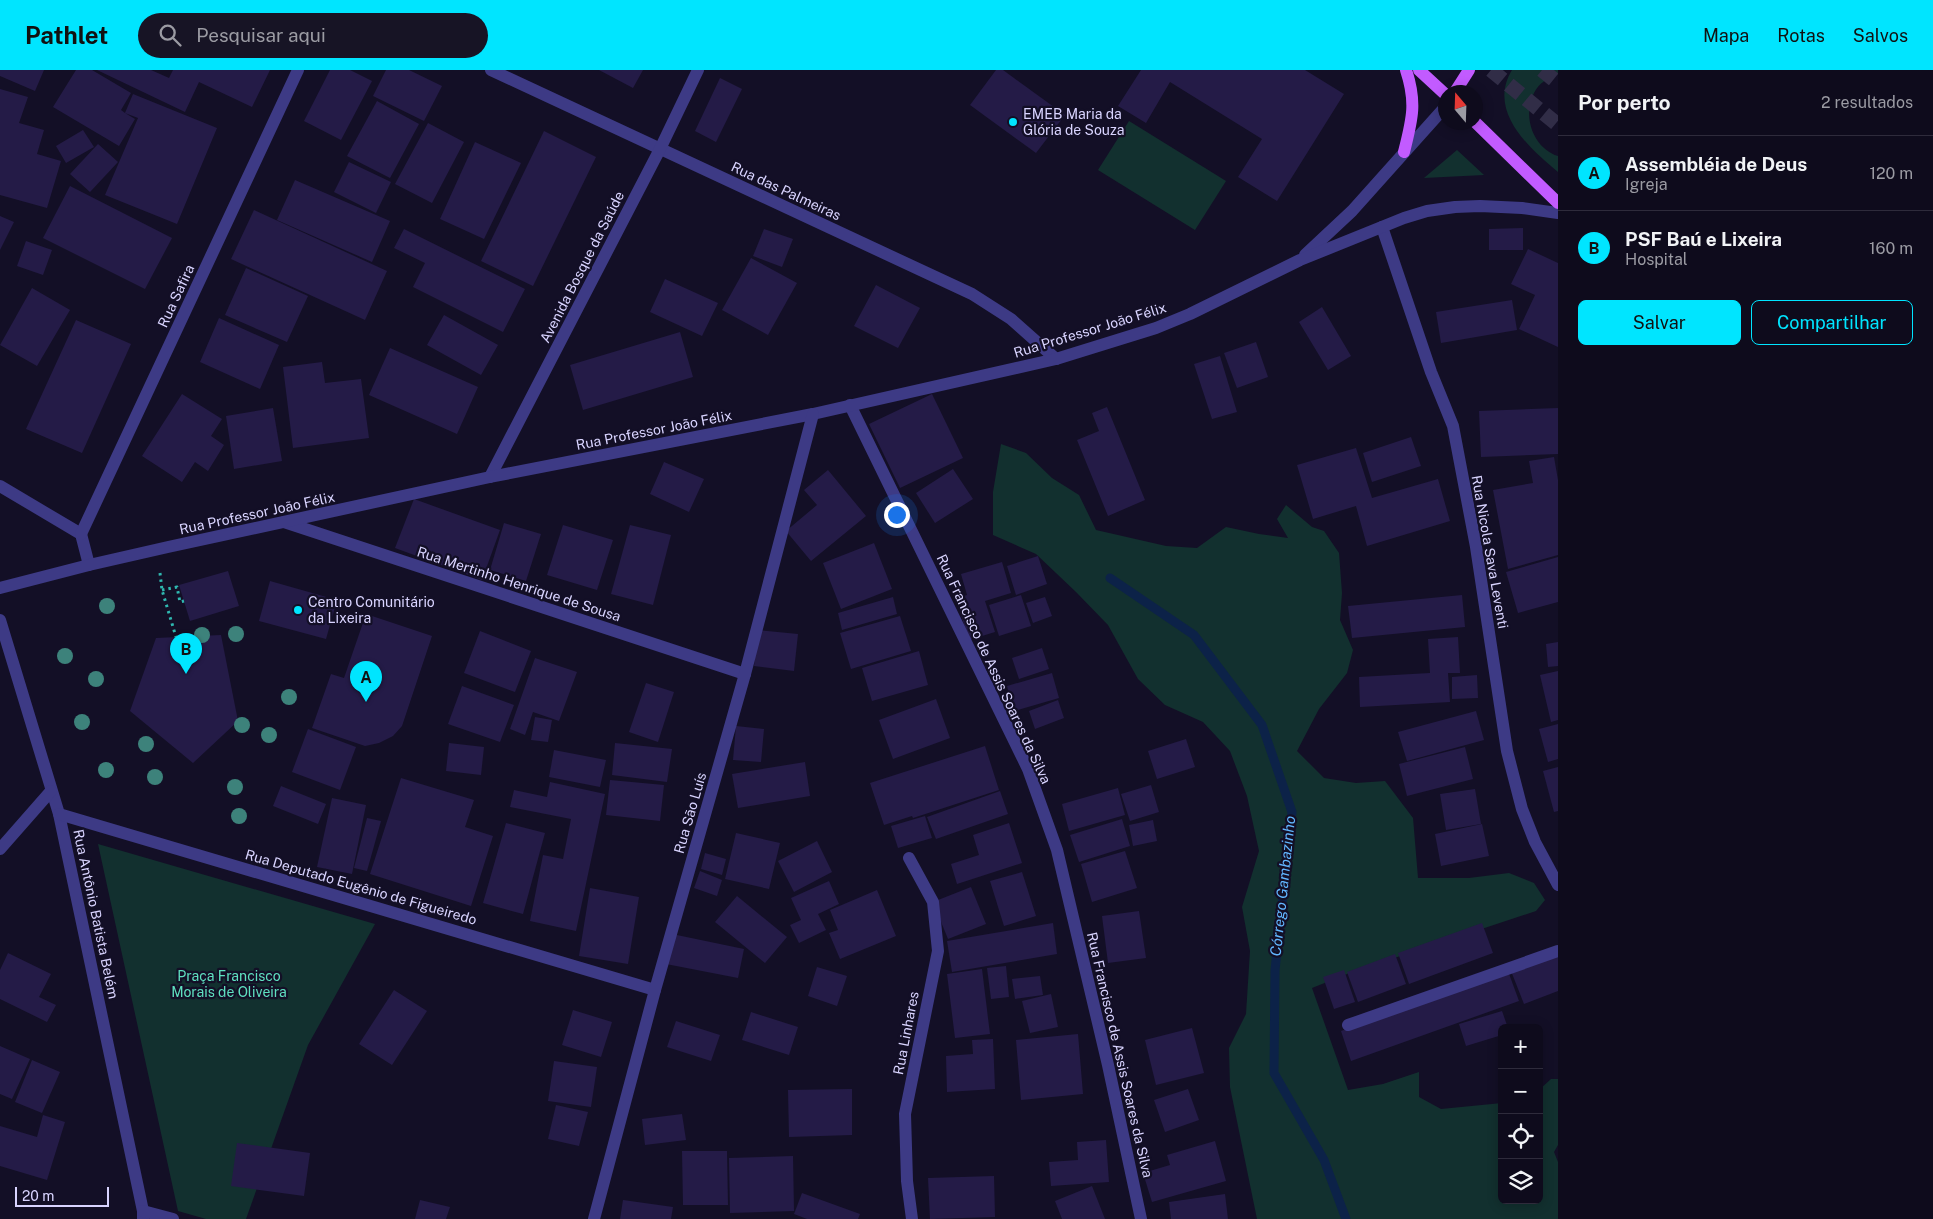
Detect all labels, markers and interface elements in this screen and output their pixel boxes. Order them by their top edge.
search box [138,13,488,58]
text: Pathlet [25,21,108,49]
icon: search [156,21,184,49]
text: Pesquisar aqui [196,24,326,46]
text: Mapa [1703,25,1749,46]
text: Rotas [1777,25,1825,46]
text: Salvos [1853,25,1908,46]
north arrow [1438,85,1483,130]
text: Por perto [1578,90,1671,115]
text: 2 resultados [1821,93,1913,112]
place label: EMEB Maria da Glória de Souza [1023,106,1125,138]
marker: EMEB Maria da Glória de Souza [1007,116,1019,128]
text: Assembléia de Deus [1625,153,1807,175]
street label: Rua das Palmeiras [729,159,843,223]
text: A [1588,164,1600,183]
text: 120 m [1869,164,1913,183]
text: Igreja [1625,175,1668,194]
street label: Avenida Bosque da Saúde [537,189,627,345]
text: PSF Baú e Lixeira [1625,228,1782,250]
text: B [1589,239,1599,258]
text: 160 m [1869,239,1913,258]
text: Hospital [1625,250,1688,269]
street label: Rua Safira [154,262,198,330]
street label: Rua Professor João Félix [1012,299,1168,361]
button: Salvar [1578,300,1741,345]
button: Compartilhar [1751,300,1913,345]
street label: Rua Professor João Félix [575,407,733,453]
street label: Rua Nicola Sava Leventi [1469,474,1511,630]
street label: Rua Professor João Félix [178,489,336,537]
your location [884,502,910,528]
street label: Rua Mertinho Henrique de Sousa [415,543,623,625]
street label: Rua Francisco de Assis Soares da Silva [934,552,1054,786]
place label: Centro Comunitário da Lixeira [308,594,435,626]
marker: Centro Comunitário da Lixeira [292,604,304,616]
pin: B [170,633,202,674]
pin: A [350,661,382,702]
street label: Rua São Luís [671,771,709,855]
water label: Córrego Gambazinho [1267,815,1298,957]
street label: Rua Antônio Batista Belém [70,828,122,1000]
street label: Rua Deputado Eugênio de Figueiredo [243,846,479,928]
street label: Rua Francisco de Assis Soares da Silva [1084,931,1156,1179]
park label: Praça Francisco Morais de Oliveira [171,968,287,1000]
street label: Rua Linhares [890,990,922,1076]
map controls [1498,1024,1543,1204]
button: + [1498,1024,1543,1069]
button: − [1498,1069,1543,1114]
button: locate [1498,1114,1543,1159]
button: layers [1498,1159,1543,1204]
scale bar [15,1184,109,1207]
text: 20 m [22,1188,54,1204]

